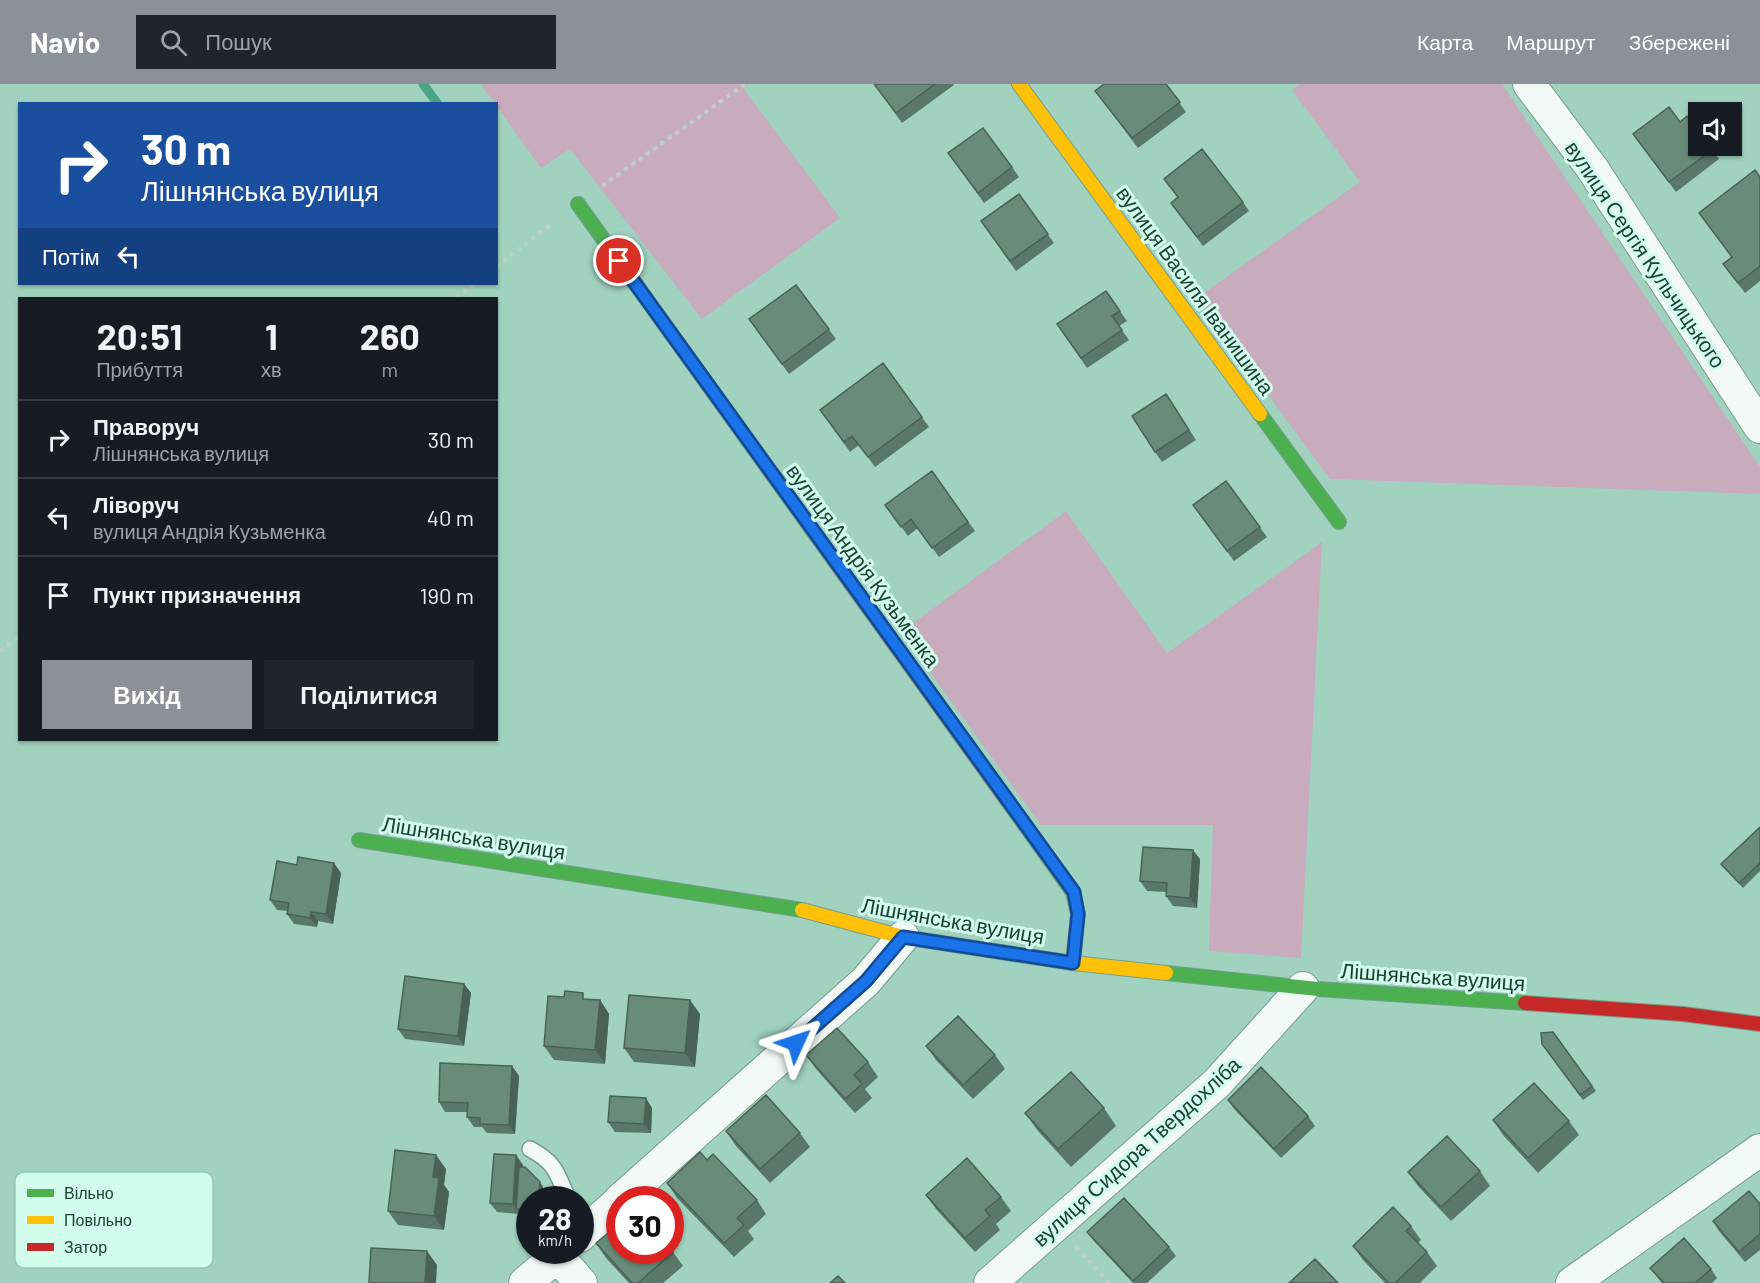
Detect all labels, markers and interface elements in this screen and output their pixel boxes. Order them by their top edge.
search box [136,15,556,69]
text: Navio [30,25,100,59]
icon: search [157,26,190,59]
text: Пошук [205,28,272,54]
text: Карта [1417,29,1473,54]
text: Маршрут [1506,29,1596,54]
text: Збережені [1629,29,1730,54]
map controls [1688,102,1742,156]
button: sound [1688,102,1742,156]
text: 30 m [141,123,231,173]
icon: right [42,126,120,204]
street label: вулиця Сергія Кульчицького [1561,136,1731,372]
text: Лішнянська вулиця [141,174,379,206]
street label: вулиця Василя Іванишина [1112,181,1280,399]
pin [593,235,644,286]
icon: left [112,240,145,273]
text: Потім [42,243,100,269]
icon: arrive [602,244,635,277]
text: 20:51 [97,314,182,357]
text: 1 [265,314,278,357]
text: 260 [360,314,420,357]
text: Прибуття [96,357,183,381]
text: хв [261,357,282,381]
text: m [382,357,398,381]
text: Праворуч [93,413,199,439]
icon: right [42,423,75,456]
text: 30 m [428,426,474,452]
text: Лішнянська вулиця [93,441,269,465]
street label: вулиця Андрія Кузьменка [782,459,946,671]
text: Ліворуч [93,491,179,517]
icon: left [42,501,75,534]
text: 40 m [427,504,474,530]
text: вулиця Андрія Кузьменка [93,519,326,543]
icon: arrive [42,579,75,612]
text: Пункт призначення [93,581,301,607]
text: 190 m [420,582,474,608]
button: Вихід [42,660,252,729]
button: Поділитися [264,660,474,729]
street label: Лішнянська вулиця [381,810,567,864]
street label: Лішнянська вулиця [860,892,1046,948]
street label: Лішнянська вулиця [1340,957,1526,995]
position arrow [764,1011,828,1075]
street label: вулиця Сидора Твердохліба [1027,1051,1245,1251]
legend [15,1172,213,1268]
text: Вільно [64,1183,114,1202]
speed limit sign: 30 [606,1186,684,1264]
text: 28 [538,1200,572,1236]
text: Повільно [64,1210,132,1229]
text: km/h [538,1231,572,1249]
text: Затор [64,1237,107,1256]

